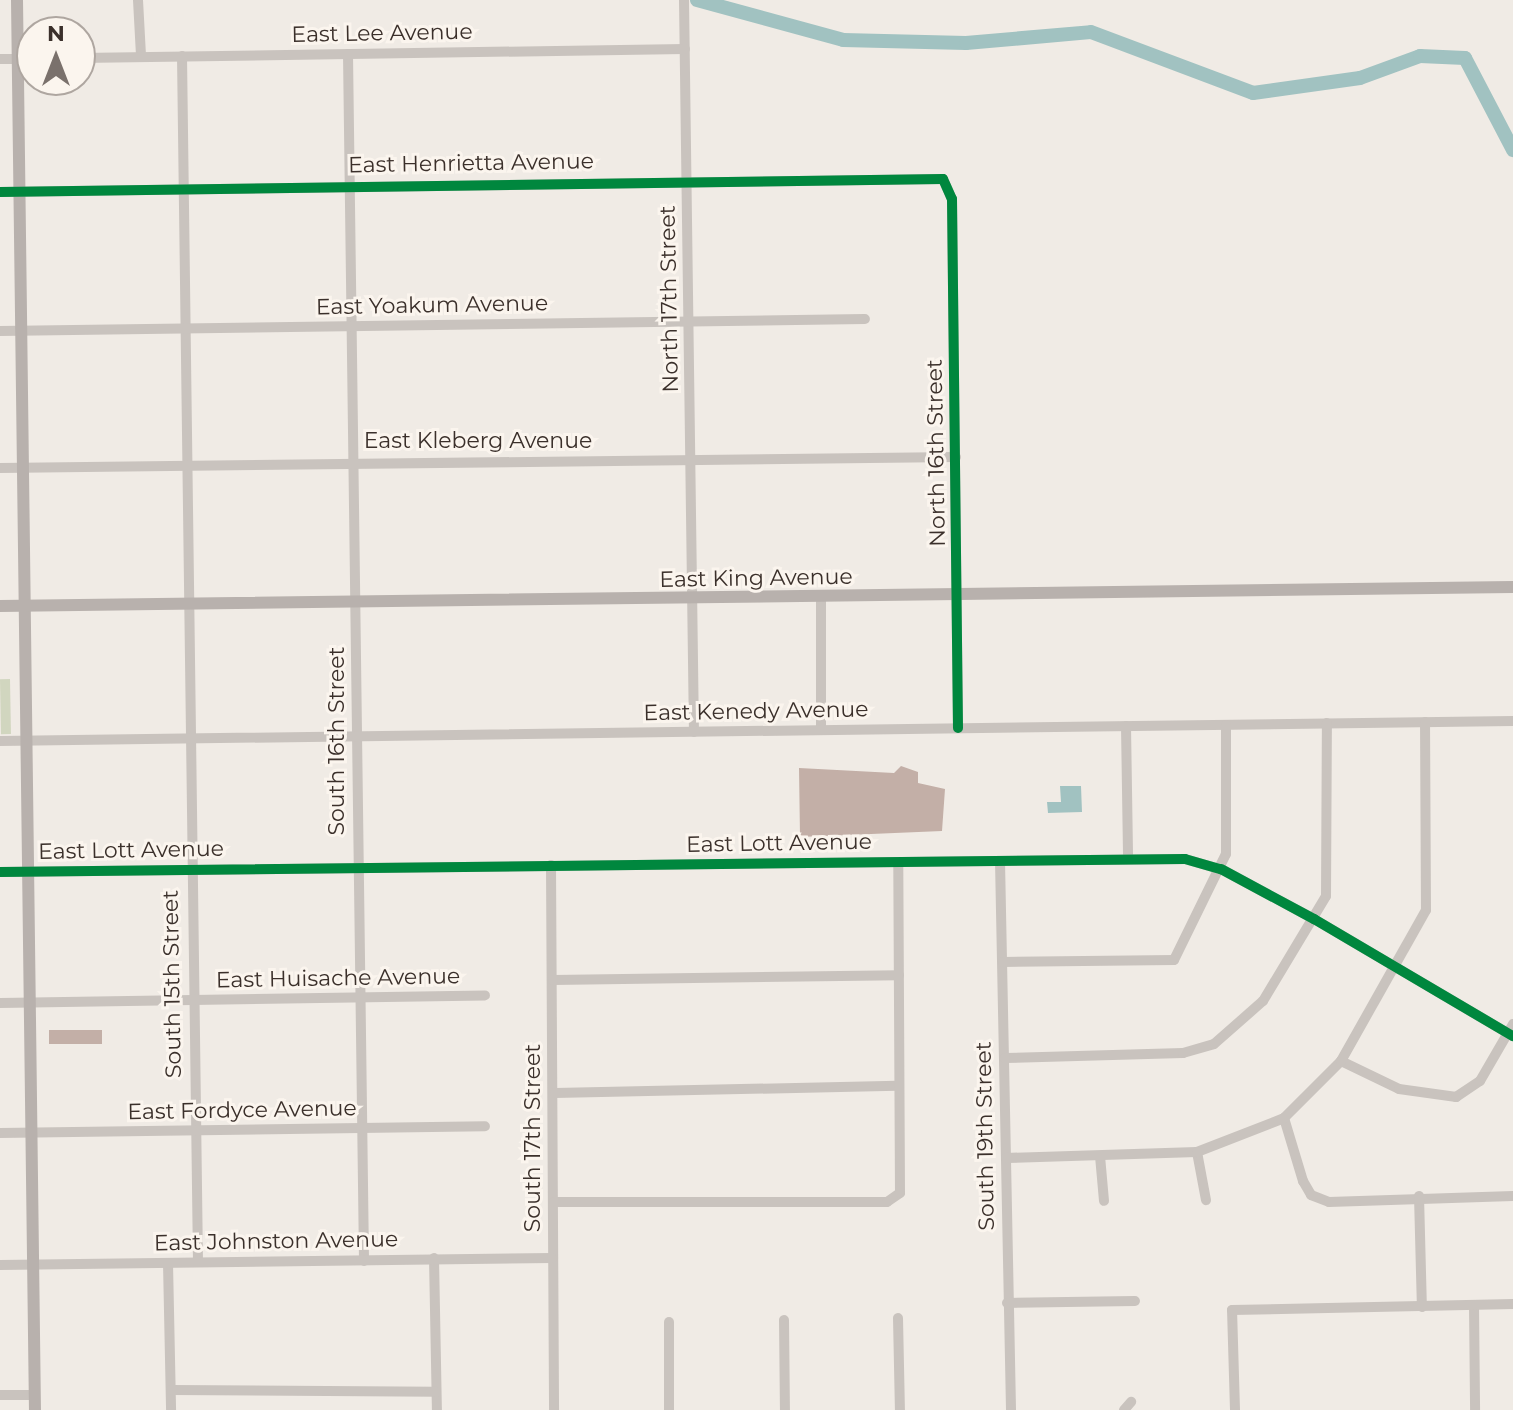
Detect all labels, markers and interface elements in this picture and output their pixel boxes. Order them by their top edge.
north arrow [16,16,96,96]
street label: East Lee Avenue [291,18,473,48]
text: N [47,20,65,47]
street label: East Henrietta Avenue [348,148,594,178]
street label: North 17th Street [654,205,684,393]
street label: East Yoakum Avenue [316,290,548,320]
street label: North 16th Street [921,359,951,547]
street label: East Kleberg Avenue [364,428,592,454]
street label: East King Avenue [659,563,853,593]
street label: South 16th Street [324,646,350,836]
street label: East Kenedy Avenue [643,696,869,726]
street label: East Lott Avenue [686,828,872,858]
street label: East Lott Avenue [38,835,224,865]
street label: South 15th Street [157,890,187,1078]
street label: East Huisache Avenue [216,963,460,993]
street label: South 19th Street [970,1041,1000,1231]
street label: South 17th Street [520,1044,546,1232]
street label: East Fordyce Avenue [127,1095,357,1125]
street label: East Johnston Avenue [154,1226,398,1256]

